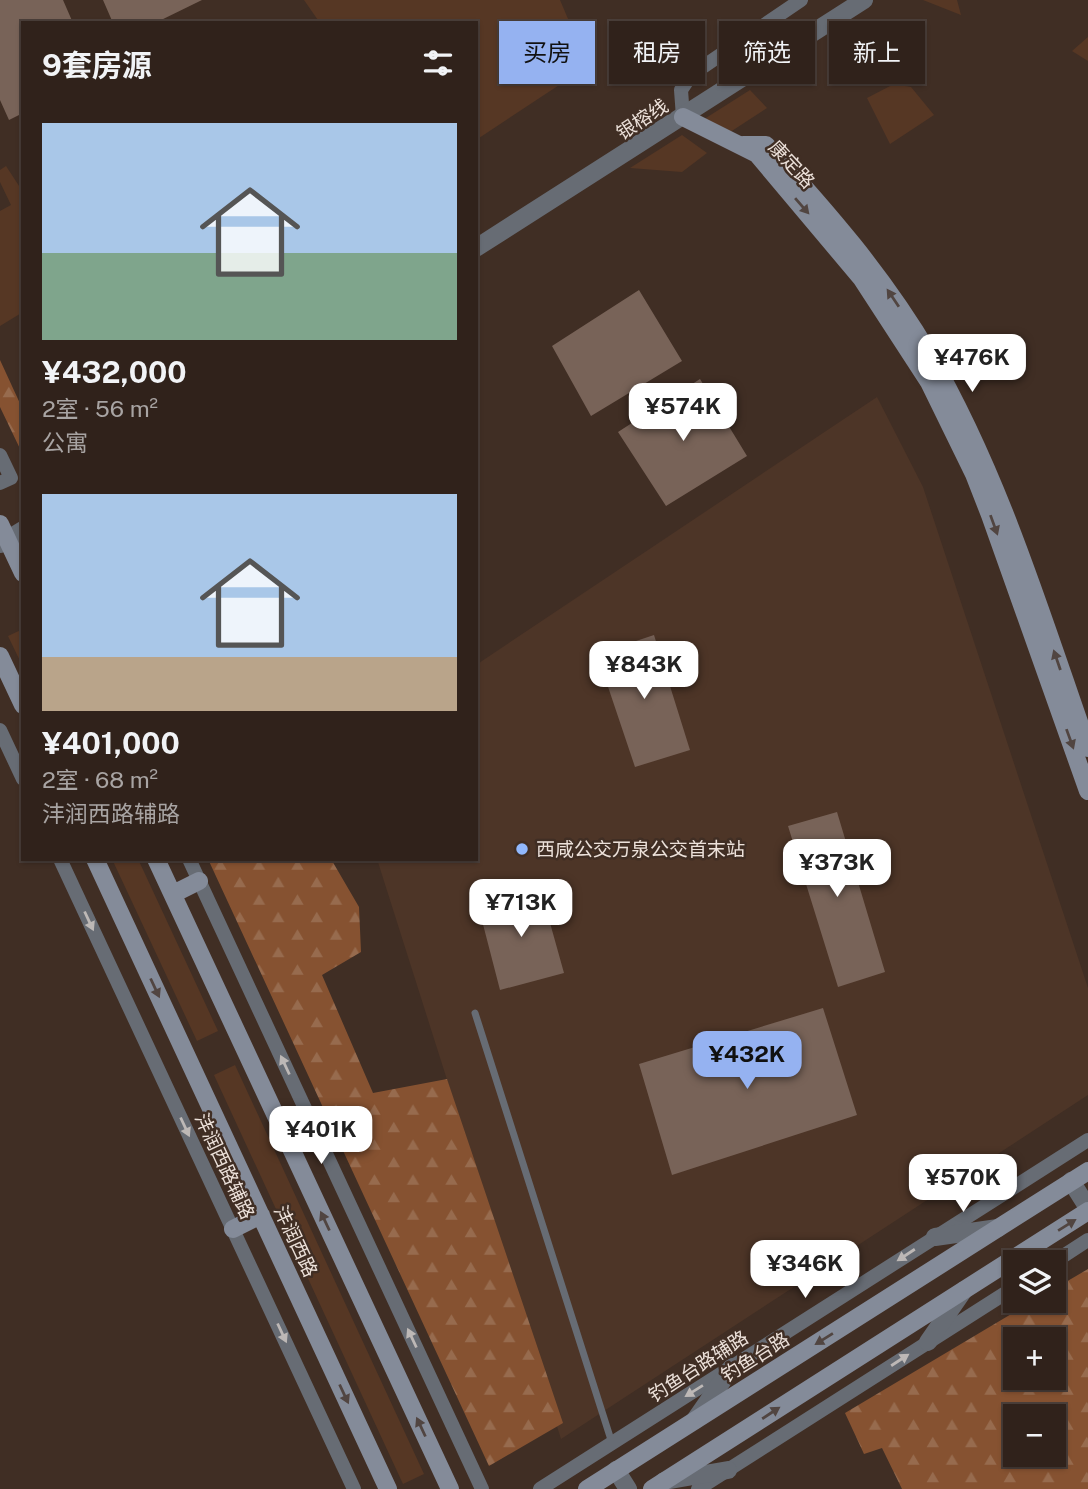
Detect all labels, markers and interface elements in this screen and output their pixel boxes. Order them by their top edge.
chip: 买房 [499,21,595,84]
chip: 租房 [609,21,705,84]
chip: 筛选 [719,21,815,84]
chip: 新上 [829,21,925,84]
icon: filters [419,44,457,82]
text: 9套房源 [42,47,152,83]
street label: 银榕线 [612,94,672,144]
street label: 康定路 [765,136,819,192]
icon: home [187,169,313,295]
one-way arrow [794,197,810,215]
one-way arrow [886,289,900,307]
pin: ¥476K [923,334,1021,394]
text: ¥476K [934,343,1010,370]
text: ¥432,000 [42,354,187,390]
pin: ¥574K [634,384,732,443]
text: ¥574K [645,392,721,419]
text: 2室 · 56 m² [42,395,158,422]
text: 公寓 [42,429,88,456]
one-way arrow [989,514,1000,535]
icon: home [187,540,313,666]
pin: ¥843K [595,642,693,701]
text: ¥843K [605,650,683,677]
one-way arrow [1051,650,1062,671]
text: ¥401,000 [42,725,180,761]
one-way arrow [1065,729,1076,750]
text: 2室 · 68 m² [42,766,158,793]
text: 沣润西路辅路 [42,800,180,827]
place label: 西咸公交万泉公交首末站 [536,838,745,860]
pin: ¥373K [788,839,886,899]
marker: 西咸公交万泉公交首末站 [514,841,530,857]
text: ¥373K [799,848,875,875]
pin: ¥713K [472,880,570,939]
text: ¥713K [485,888,557,915]
one-way arrow [83,911,95,931]
one-way arrow [149,978,160,998]
pin: ¥432K [698,1032,796,1091]
text: ¥432K [709,1040,785,1067]
one-way arrow [279,1055,290,1076]
pin: ¥401K [272,1106,370,1166]
street label: 沣润西路辅路 [191,1110,259,1222]
text: ¥401K [285,1115,357,1142]
one-way arrow [180,1117,191,1137]
pin: ¥570K [914,1154,1012,1214]
text: ¥570K [925,1163,1001,1190]
street label: 沣润西路 [270,1202,322,1280]
one-way arrow [319,1211,331,1231]
one-way arrow [1057,1218,1076,1231]
pin: ¥346K [756,1240,854,1300]
text: ¥346K [766,1249,844,1276]
one-way arrow [897,1249,916,1262]
map controls [1003,1250,1066,1467]
button: layers [1003,1250,1066,1313]
one-way arrow [276,1323,287,1343]
street label: 钓鱼台路辅路 [644,1326,752,1406]
button: + [1003,1327,1066,1390]
one-way arrow [406,1328,418,1348]
street label: 钓鱼台路 [717,1328,793,1386]
one-way arrow [814,1332,833,1345]
one-way arrow [890,1354,910,1367]
one-way arrow [338,1384,350,1404]
one-way arrow [685,1384,703,1398]
button: − [1003,1404,1066,1467]
one-way arrow [762,1407,781,1420]
one-way arrow [415,1417,427,1437]

